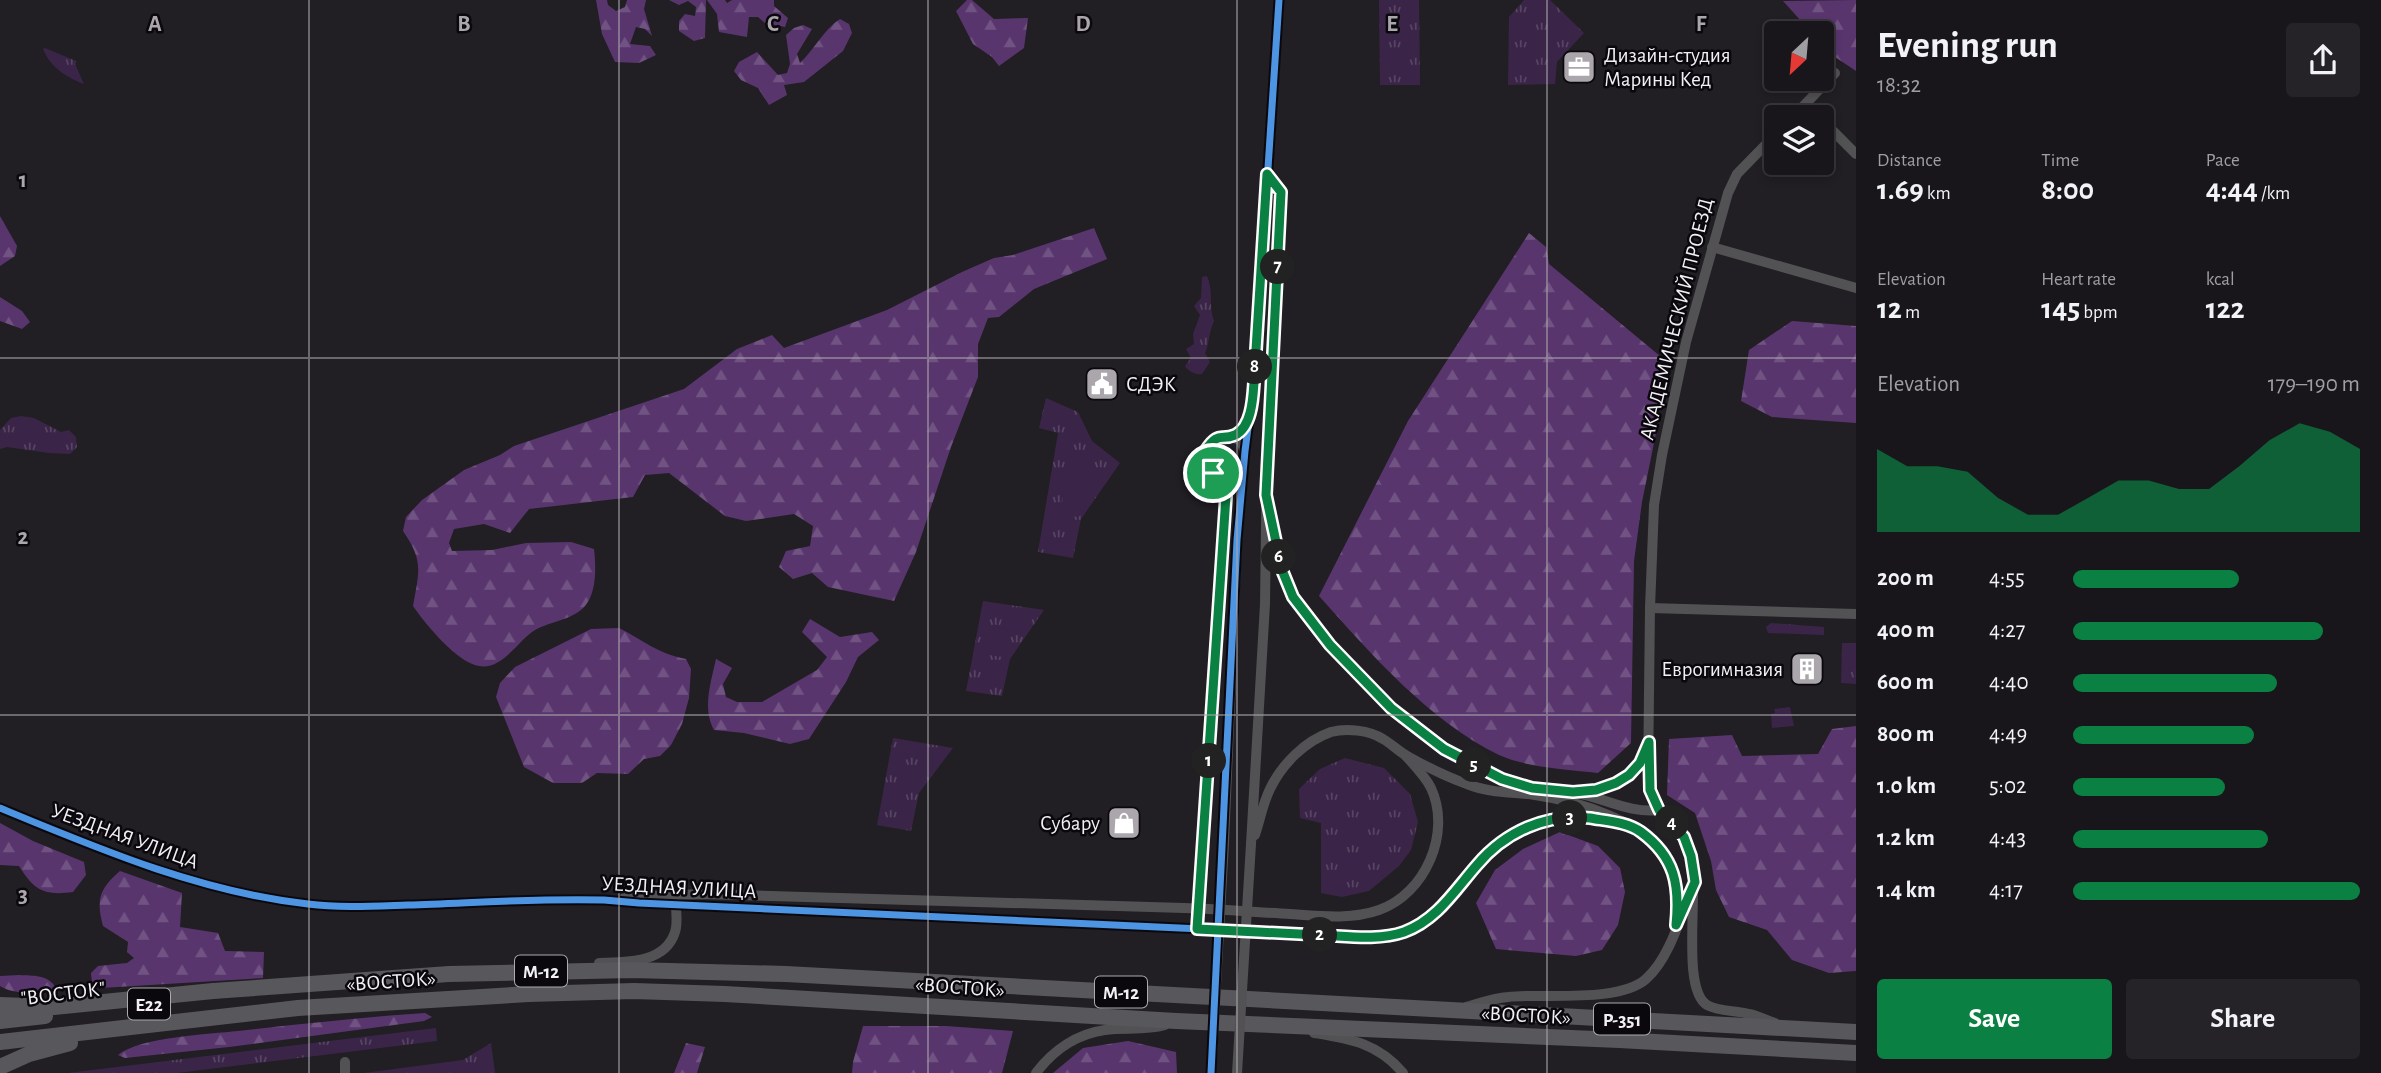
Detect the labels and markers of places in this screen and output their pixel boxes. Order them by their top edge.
place label: Дизайн-студия Марины Кед [1604,45,1731,90]
office icon: Дизайн-студия Марины Кед [1560,48,1598,86]
pin: 7 [1260,250,1296,284]
pin: 8 [1238,350,1272,384]
public building icon: СДЭК [1083,365,1121,403]
place label: СДЭК [1126,374,1176,395]
pin [1183,443,1243,503]
pin: 6 [1262,540,1296,574]
building icon: Еврогимназия [1788,650,1826,688]
place label: Еврогимназия [1661,659,1783,680]
pin: 1 [1192,744,1226,778]
pin: 5 [1456,748,1492,782]
pin: 3 [1552,800,1588,836]
shop icon: Субару [1105,804,1143,842]
pin: 4 [1654,806,1690,840]
place label: Субару [1040,813,1100,834]
pin: 2 [1302,918,1338,953]

